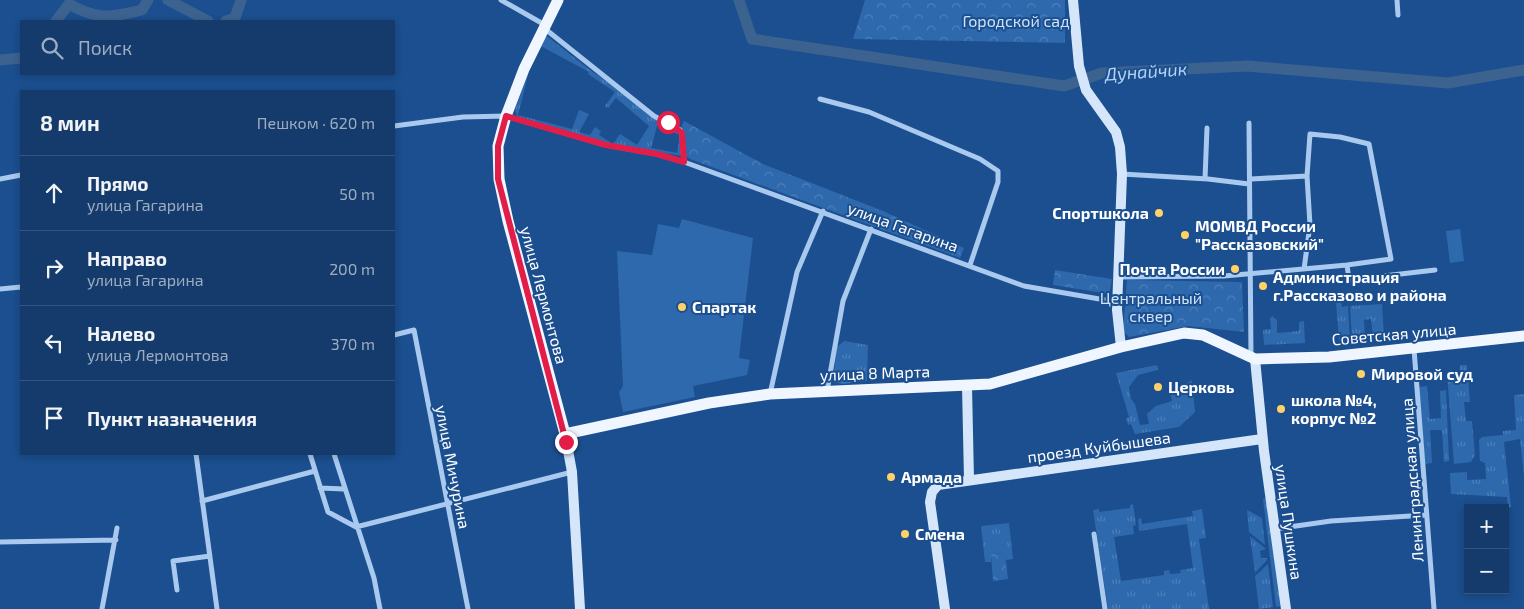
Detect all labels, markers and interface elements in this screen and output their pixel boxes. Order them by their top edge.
park label: Городской сад [962,11,1070,30]
search box [20,20,395,75]
icon: search [38,34,66,62]
text: Поиск [78,36,132,59]
water label: Дунайчик [1103,57,1188,85]
text: 8 мин [40,110,100,135]
route start [657,111,680,134]
text: Пешком · 620 m [257,113,375,132]
text: Прямо [87,172,149,195]
icon: ahead [40,179,68,207]
text: 50 m [339,184,375,203]
text: улица Гагарина [87,195,204,214]
street label: улица Гагарина [845,198,961,256]
place label: Спортшкола [1052,203,1149,222]
marker: Спортшкола [1153,207,1165,219]
place label: МОМВД России "Рассказовский" [1195,216,1324,253]
street label: улица Лермонтова [516,224,572,366]
marker: МОМВД России "Рассказовский" [1179,229,1191,241]
text: Направо [87,247,167,270]
icon: right [40,254,68,282]
text: 200 m [329,259,375,278]
place label: Почта России [1119,259,1225,278]
marker: Почта России [1229,263,1241,275]
place label: Администрация г.Рассказово и района [1273,267,1447,304]
text: улица Гагарина [87,270,204,289]
marker: Администрация г.Рассказово и района [1257,280,1269,292]
park label: Центральный сквер [1100,288,1202,325]
place label: Спартак [692,297,756,316]
marker: Спартак [676,301,688,313]
street label: Советская улица [1331,319,1457,349]
text: Налево [87,322,155,345]
icon: left [40,329,68,357]
text: 370 m [331,334,375,353]
text: улица Лермонтова [87,345,229,364]
street label: улица 8 Марта [819,361,931,385]
place label: Мировой суд [1371,364,1473,383]
marker: Мировой суд [1355,368,1367,380]
place label: Церковь [1168,377,1235,396]
marker: Церковь [1152,381,1164,393]
place label: школа №4, корпус №2 [1291,390,1377,427]
street label: Ленинградская улица [1396,397,1428,563]
street label: улица Мичурина [431,403,475,531]
marker: школа №4, корпус №2 [1275,403,1287,415]
icon: arrive [40,404,68,432]
text: Пункт назначения [87,407,257,430]
street label: проезд Куйбышева [1026,427,1172,467]
route end [555,431,578,454]
street label: улица Пушкина [1271,463,1307,581]
place label: Армада [901,467,962,486]
marker: Армада [885,471,897,483]
map controls [1464,504,1509,594]
button: + [1464,504,1509,549]
place label: Смена [915,524,965,543]
marker: Смена [899,528,911,540]
button: − [1464,549,1509,594]

